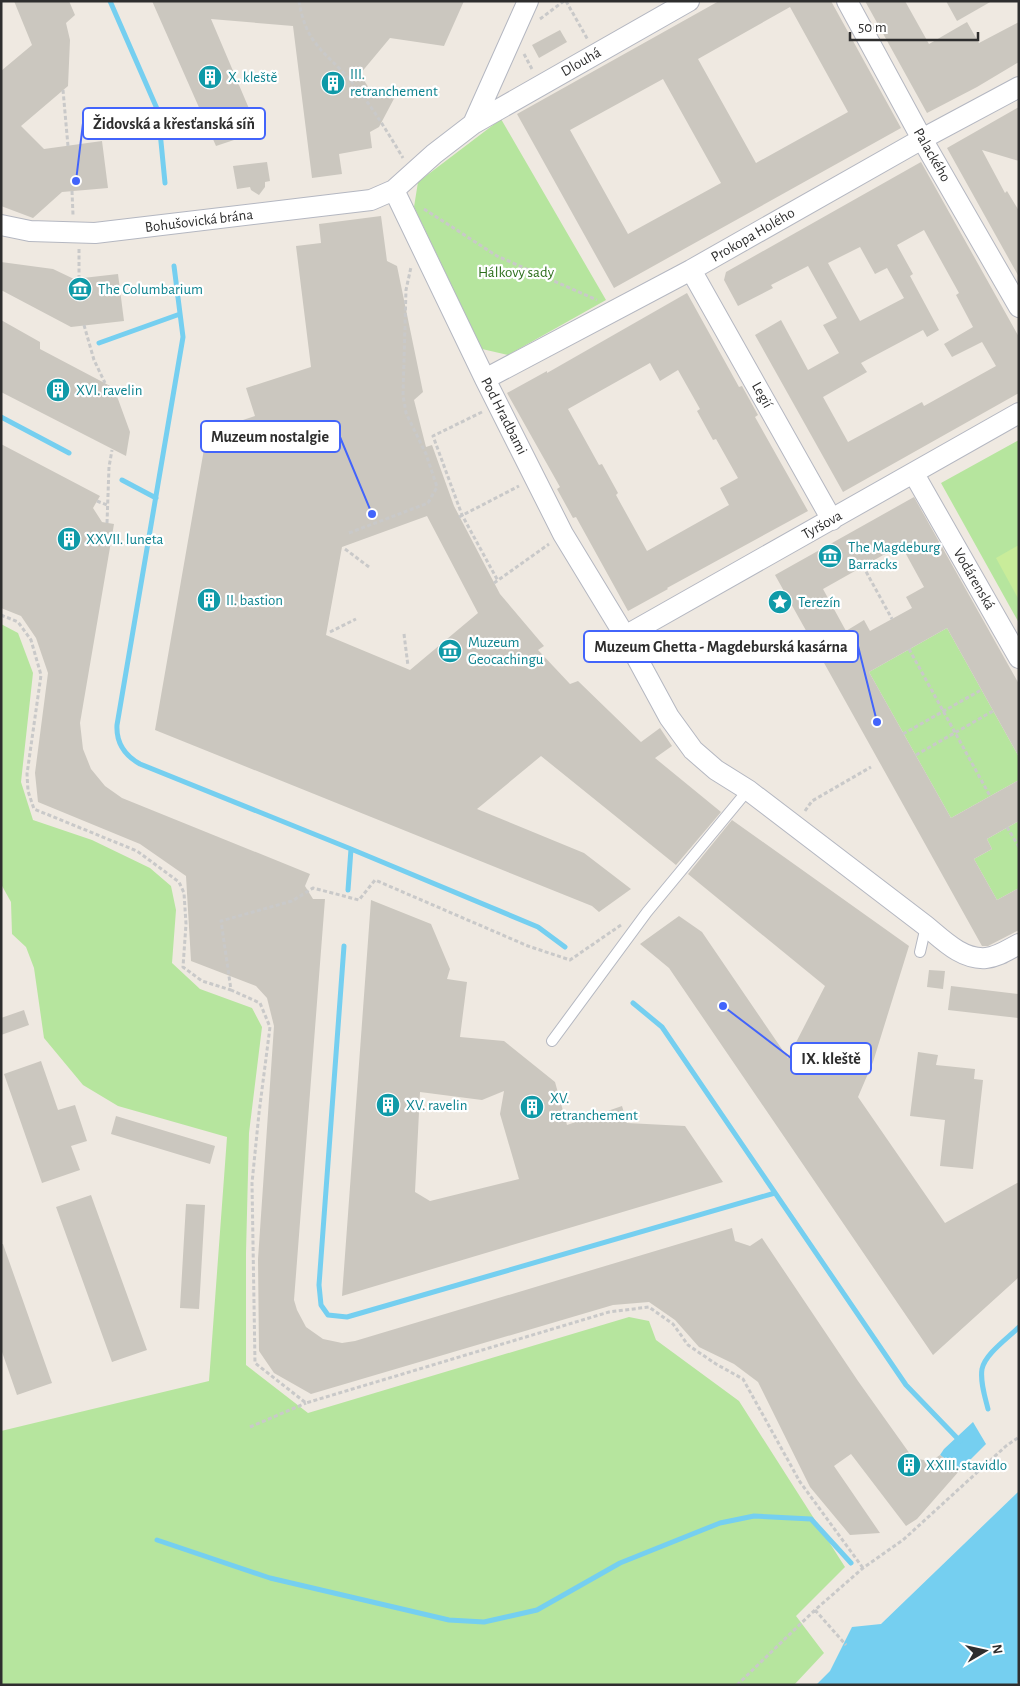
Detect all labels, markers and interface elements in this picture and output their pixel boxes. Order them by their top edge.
scale bar [850,10,978,42]
text: 50 m [858,20,887,35]
street label: Dlouhá [559,45,603,79]
building icon: X. kleště [197,64,223,90]
place label: III. retranchement [350,67,438,99]
place label: X. kleště [228,70,277,85]
building icon: III. retranchement [320,70,346,96]
callout: Židovská a křesťanská síň [83,108,265,139]
text: Židovská a křesťanská síň [93,114,255,132]
street label: Palackého [911,126,953,184]
street label: Prokopa Holého [709,205,797,265]
street label: Bohušovická brána [144,207,254,235]
park label: Hálkovy sady [478,265,555,280]
museum icon: The Columbarium [67,276,93,302]
place label: The Columbarium [98,282,203,297]
street label: Pod Hradbami [478,375,530,457]
building icon: XVI. ravelin [45,377,71,403]
street label: Legií [749,379,775,411]
place label: XVI. ravelin [76,383,142,398]
callout: Muzeum nostalgie [201,421,340,452]
text: Muzeum nostalgie [211,429,330,445]
street label: Tyršova [799,508,845,542]
building icon: XXVII. luneta [56,526,82,552]
place label: XXVII. luneta [86,532,163,547]
place label: The Magdeburg Barracks [848,540,941,572]
museum icon: The Magdeburg Barracks [817,543,843,569]
street label: Vodárenská [950,546,998,612]
building icon: II. bastion [196,587,222,613]
place icon: Terezín [767,589,793,615]
place label: II. bastion [226,593,283,608]
place label: Terezín [798,595,841,610]
callout: Muzeum Ghetta - Magdeburská kasárna [584,631,858,662]
place label: Muzeum Geocachingu [468,635,544,667]
museum icon: Muzeum Geocachingu [437,638,463,664]
text: Muzeum Ghetta - Magdeburská kasárna [594,639,848,655]
callout: IX. kleště [791,1043,871,1074]
text: IX. kleště [801,1051,861,1067]
place label: XV. retranchement [550,1091,638,1123]
building icon: XV. ravelin [375,1092,401,1118]
building icon: XV. retranchement [519,1094,545,1120]
place label: XV. ravelin [406,1098,468,1113]
building icon: XXIII. stavidlo [896,1452,922,1478]
place label: XXIII. stavidlo [926,1458,1007,1473]
north arrow [960,1626,1010,1676]
text: N [989,1643,1005,1655]

